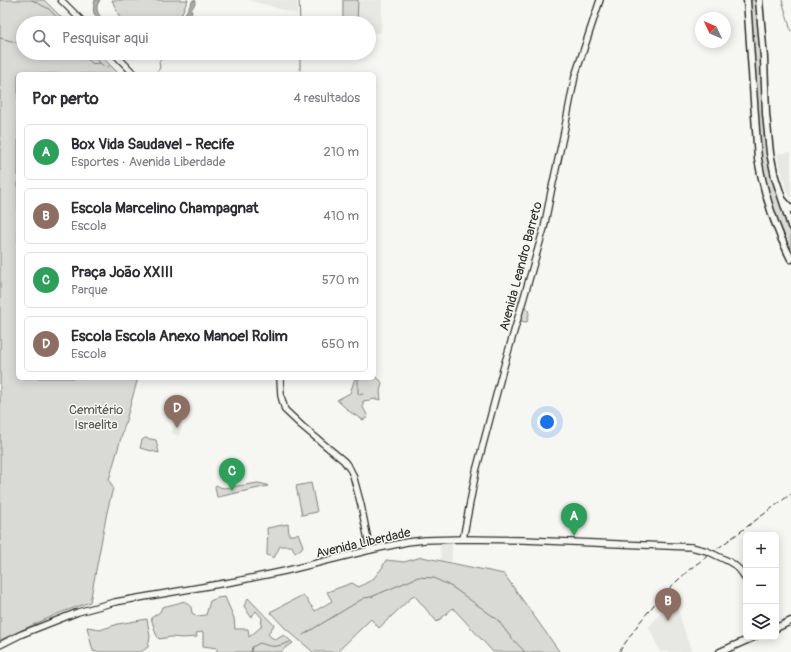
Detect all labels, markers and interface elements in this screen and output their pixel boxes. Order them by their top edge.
north arrow [695,12,731,48]
search box [16,16,376,60]
icon: search [30,27,52,49]
text: Pesquisar aqui [62,29,148,48]
text: Por perto [32,88,99,109]
text: 4 resultados [293,90,360,106]
text: Box Vida Saudavel - Recife [71,135,234,154]
text: A [42,144,50,160]
text: 210 m [323,144,359,160]
text: Esportes · Avenida Liberdade [71,154,225,170]
text: Escola Marcelino Champagnat [71,199,259,218]
street label: Avenida Leandro Barreto [496,200,546,333]
text: B [42,208,50,224]
text: 410 m [323,208,359,224]
text: Escola [71,218,106,234]
text: Praça João XXIII [71,263,173,282]
text: C [42,272,50,288]
text: 570 m [322,272,359,288]
text: Parque [71,282,107,298]
text: Escola Escola Anexo Manoel Rolim [71,327,288,346]
text: D [42,336,50,352]
text: 650 m [321,336,359,352]
text: Escola [71,346,106,362]
pin: D [164,395,190,428]
park label: Cemitério Israelita [69,402,123,433]
your location [537,412,557,432]
pin: C [219,458,245,491]
pin: A [561,503,587,536]
street label: Avenida Liberdade [314,524,413,562]
map controls [743,532,779,640]
button: + [743,532,779,568]
button: − [743,568,779,604]
pin: B [655,588,681,621]
button: layers [743,604,779,640]

